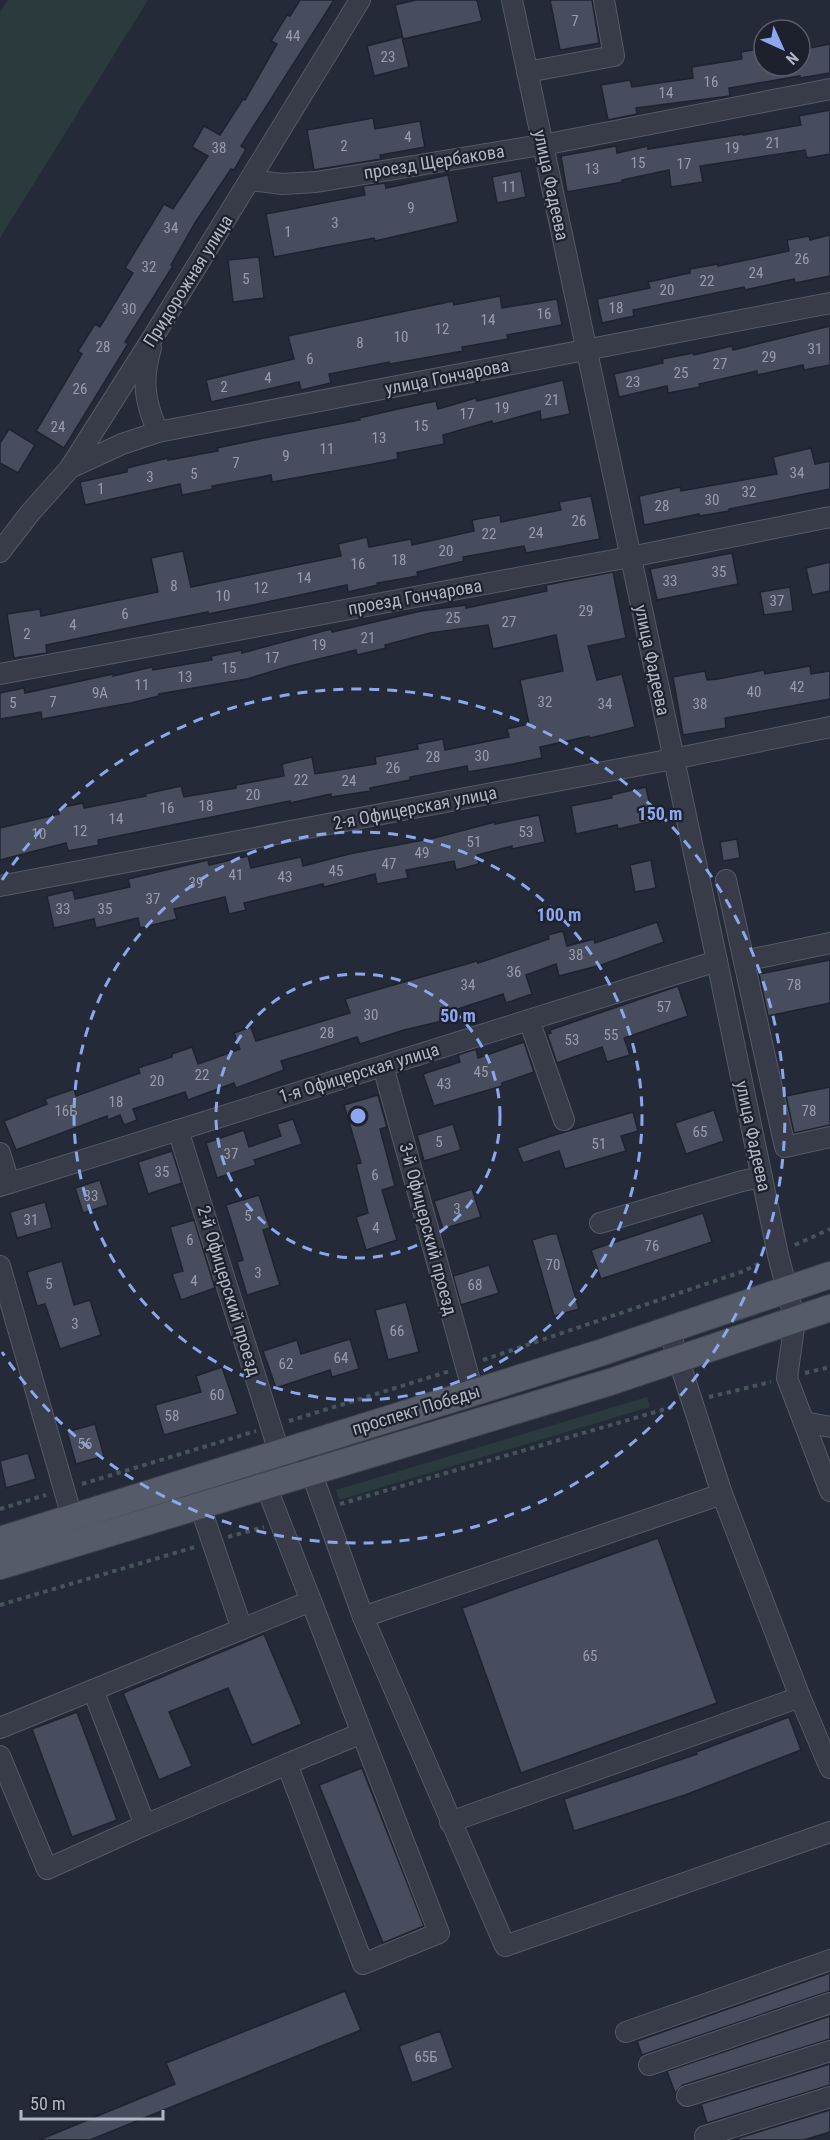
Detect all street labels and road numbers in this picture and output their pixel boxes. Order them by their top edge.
street label: улица Фадеева [530,128,573,242]
street label: проезд Щербакова [362,140,506,183]
street label: Придорожная улица [138,211,237,351]
street label: улица Гончарова [383,354,511,399]
street label: проезд Гончарова [346,574,483,619]
street label: улица Фадеева [631,603,674,717]
street label: 2-я Офицерская улица [331,781,498,834]
street label: 1-я Офицерская улица [276,1038,441,1107]
street label: улица Фадеева [732,1079,775,1193]
street label: 3-й Офицерский проезд [395,1140,462,1318]
street label: 2-й Офицерский проезд [194,1203,266,1379]
street label: проспект Победы [349,1380,482,1439]

